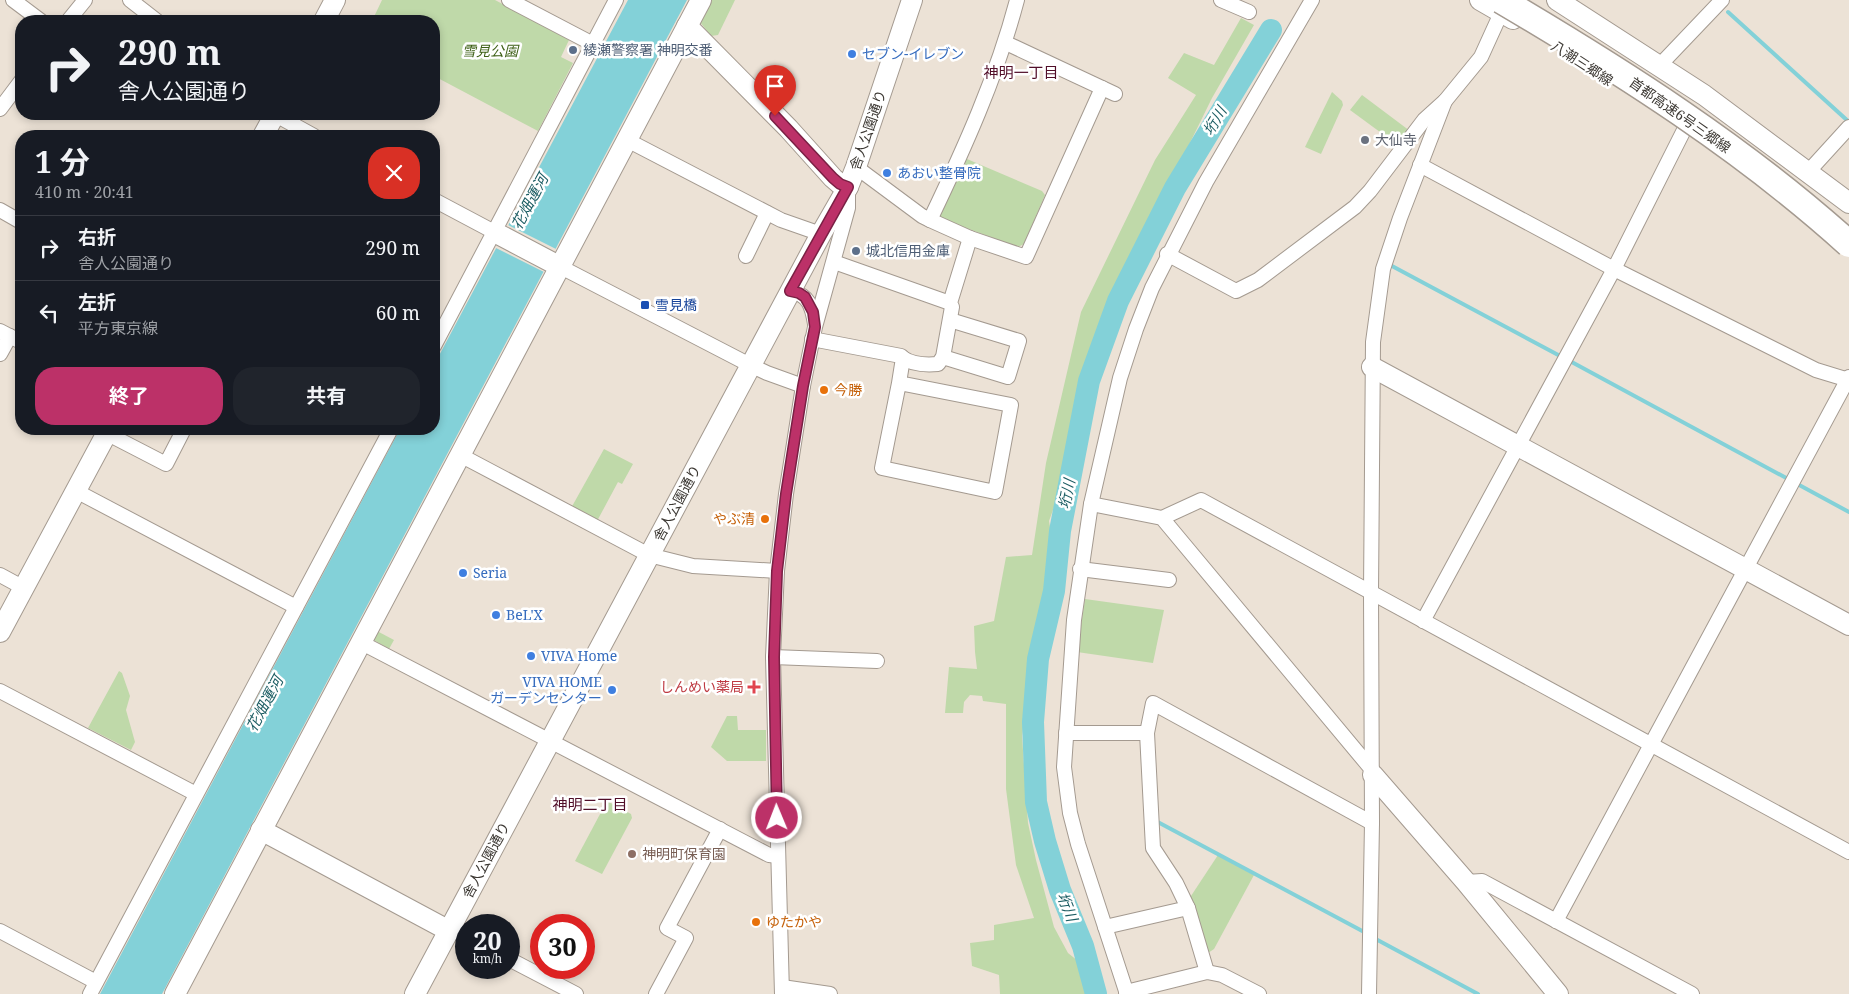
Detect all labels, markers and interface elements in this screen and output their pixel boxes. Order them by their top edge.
text: 290 m [118,28,221,75]
icon: right [35,35,100,100]
street label: 八潮三郷線 [1548,36,1617,90]
place label: 綾瀬警察署 神明交番 [583,40,713,59]
park label: 雪見公園 [462,41,520,60]
marker: 綾瀬警察署 神明交番 [567,44,579,56]
place label: セブン-イレブン [862,44,964,63]
marker: セブン-イレブン [846,48,858,60]
district label: 神明一丁目 [983,62,1059,82]
pin [754,65,796,116]
icon: arrive [761,72,789,100]
street label: 首都高速6号三郷線 [1626,72,1735,157]
text: 舎人公園通り [118,75,250,105]
street label: 舎人公園通り [845,87,890,173]
water label: 垳川 [1198,101,1231,138]
place label: 大仙寺 [1375,130,1417,149]
marker: 大仙寺 [1359,134,1371,146]
text: 1 分 [35,141,90,182]
button: close [368,147,420,199]
place label: あおい整骨院 [897,163,981,182]
marker: あおい整骨院 [881,167,893,179]
water label: 花畑運河 [506,168,553,233]
text: 410 m · 20:41 [35,181,134,203]
text: 右折 [78,224,116,250]
icon: right [35,234,63,262]
text: 290 m [365,235,420,261]
place label: 城北信用金庫 [866,241,950,260]
marker: 城北信用金庫 [850,245,862,257]
text: 舎人公園通り [78,252,174,274]
text: 左折 [78,289,116,315]
place label: 雪見橋 [655,295,697,314]
icon: left [35,299,63,327]
marker: 雪見橋 [639,299,651,311]
text: 60 m [376,300,420,326]
text: 平方東京線 [78,317,158,339]
button: 終了 [35,367,223,425]
button: 共有 [233,367,420,425]
place label: 今勝 [834,380,863,399]
marker: 今勝 [818,384,830,396]
street label: 舎人公園通り [648,461,705,544]
water label: 垳川 [1053,475,1079,510]
place label: やぶ清 [713,509,755,528]
marker: やぶ清 [759,513,771,525]
place label: Seria [473,563,507,582]
marker: Seria [457,567,469,579]
place label: BeL'X [506,605,544,624]
marker: BeL'X [490,609,502,621]
place label: VIVA Home [541,646,617,665]
marker: VIVA Home [525,650,537,662]
water label: 花畑運河 [241,670,288,735]
place label: VIVA HOME ガーデンセンター [490,672,602,707]
place label: しんめい薬局 [660,677,744,696]
marker: しんめい薬局 [748,681,760,693]
marker: VIVA HOME ガーデンセンター [606,684,618,696]
position arrow [750,791,802,843]
district label: 神明二丁目 [552,794,628,814]
street label: 舎人公園通り [457,818,514,901]
place label: 神明町保育園 [642,844,726,863]
marker: 神明町保育園 [626,848,638,860]
water label: 垳川 [1053,889,1084,926]
place label: ゆたかや [766,912,822,931]
speed limit sign: 30 [530,914,595,979]
marker: ゆたかや [750,916,762,928]
text: 20 [473,923,502,957]
text: km/h [473,950,502,967]

